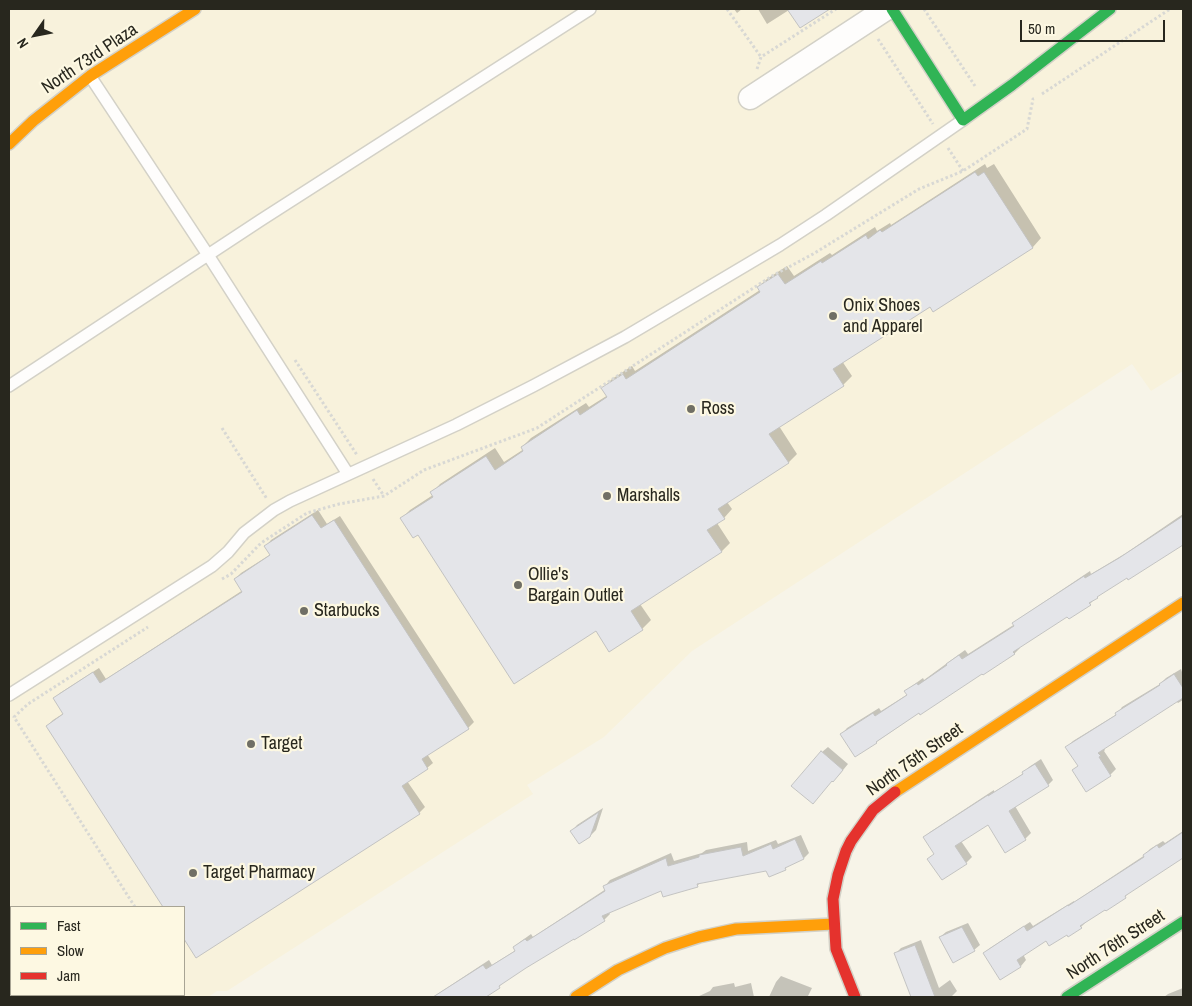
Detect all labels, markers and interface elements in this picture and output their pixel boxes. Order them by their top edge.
north arrow [10,10,60,60]
scale bar [1022,10,1167,42]
text: 50 m [1028,18,1055,39]
street label: North 73rd Plaza [38,19,142,99]
text: N [13,35,32,52]
place label: Onix Shoes and Apparel [843,295,923,338]
marker: Onix Shoes and Apparel [827,310,839,322]
place label: Ross [701,398,735,420]
marker: Ross [685,403,697,415]
place label: Marshalls [617,485,680,507]
marker: Marshalls [601,490,613,502]
place label: Ollie's Bargain Outlet [528,564,623,606]
marker: Ollie's Bargain Outlet [512,579,524,591]
place label: Starbucks [314,600,380,622]
marker: Starbucks [298,605,310,617]
street label: North 75th Street [863,719,967,801]
place label: Target [261,733,302,755]
marker: Target [245,738,257,750]
place label: Target Pharmacy [203,862,315,884]
marker: Target Pharmacy [187,867,199,879]
street label: North 76th Street [1063,905,1169,985]
legend [10,906,185,996]
text: Fast [57,915,80,936]
text: Slow [57,940,84,961]
text: Jam [57,965,80,986]

